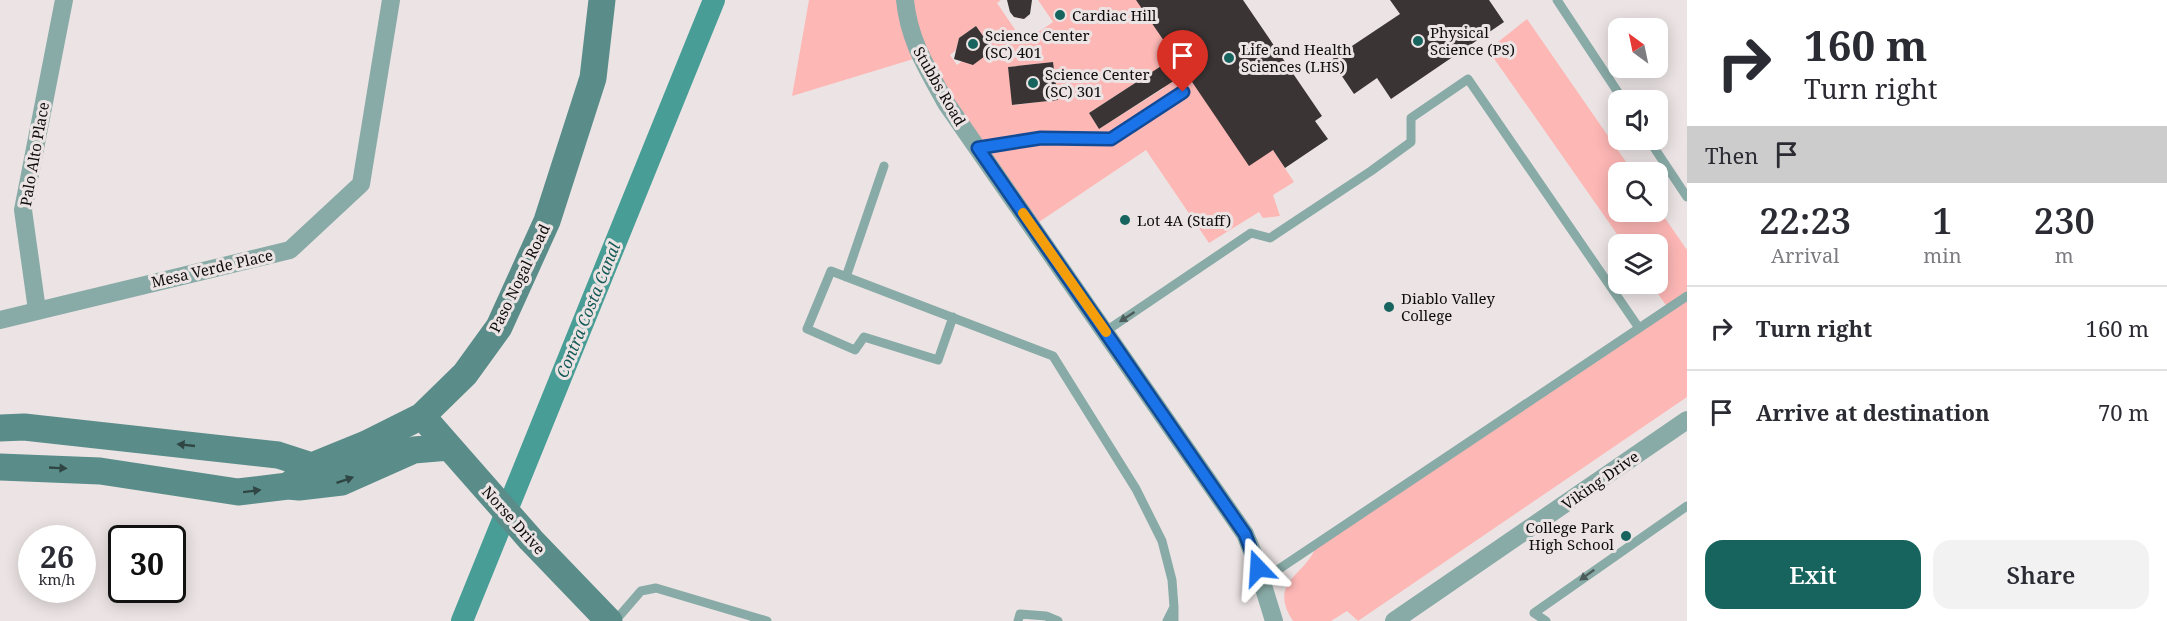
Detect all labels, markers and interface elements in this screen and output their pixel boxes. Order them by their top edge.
place label: Cardiac Hill [1072,5,1157,25]
marker: Cardiac Hill [1053,8,1067,22]
text: 160 m [1804,16,1928,73]
north arrow [1608,18,1668,78]
map controls [1608,18,1668,294]
place label: Physical Science (PS) [1430,22,1515,59]
icon: right [1705,24,1783,102]
place label: Science Center (SC) 401 [985,25,1090,62]
pin [1157,30,1208,92]
marker: Physical Science (PS) [1411,34,1425,48]
marker: Science Center (SC) 401 [966,37,980,51]
icon: arrive [1166,39,1199,72]
place label: Life and Health Sciences (LHS) [1241,39,1352,76]
street label: Stubbs Road [909,43,971,129]
marker: Life and Health Sciences (LHS) [1222,51,1236,65]
place label: Science Center (SC) 301 [1045,64,1150,101]
text: Turn right [1804,70,1937,107]
marker: Science Center (SC) 301 [1026,76,1040,90]
button: sound [1608,90,1668,150]
street label: Palo Alto Place [15,100,53,208]
icon: arrive [1770,138,1803,171]
text: Then [1705,140,1758,170]
button: search [1608,162,1668,222]
text: 22:23 [1759,196,1851,245]
text: 1 [1932,196,1953,245]
text: 230 [2034,196,2095,245]
place label: Lot 4A (Staff) [1137,210,1231,230]
marker: Lot 4A (Staff) [1118,213,1132,227]
street label: Paso Nogal Road [484,221,554,335]
button: layers [1608,234,1668,294]
water label: Contra Costa Canal [551,239,625,381]
text: Arrival [1771,242,1839,269]
text: min [1923,242,1962,269]
text: m [2055,242,2074,269]
street label: Mesa Verde Place [149,244,275,292]
place label: Diablo Valley College [1401,288,1496,325]
marker: Diablo Valley College [1382,300,1396,314]
one-way arrow [1118,312,1135,323]
icon: right [1705,312,1738,345]
text: Turn right [1756,313,1872,343]
text: 160 m [2086,313,2149,343]
icon: arrive [1705,396,1738,429]
text: Arrive at destination [1756,397,1990,427]
text: 70 m [2098,397,2149,427]
one-way arrow [177,440,196,450]
street label: Viking Drive [1558,446,1642,514]
one-way arrow [49,464,68,473]
one-way arrow [336,474,354,484]
street label: Norse Drive [478,482,550,558]
one-way arrow [242,486,261,495]
place label: College Park High School [1525,517,1614,554]
speed limit sign: 30 [108,525,186,603]
marker: College Park High School [1619,529,1633,543]
text: 26 [40,536,74,577]
position arrow [1226,536,1290,600]
button: Exit [1705,540,1921,609]
button: Share [1933,540,2149,609]
text: km/h [39,569,75,589]
one-way arrow [1579,569,1595,581]

